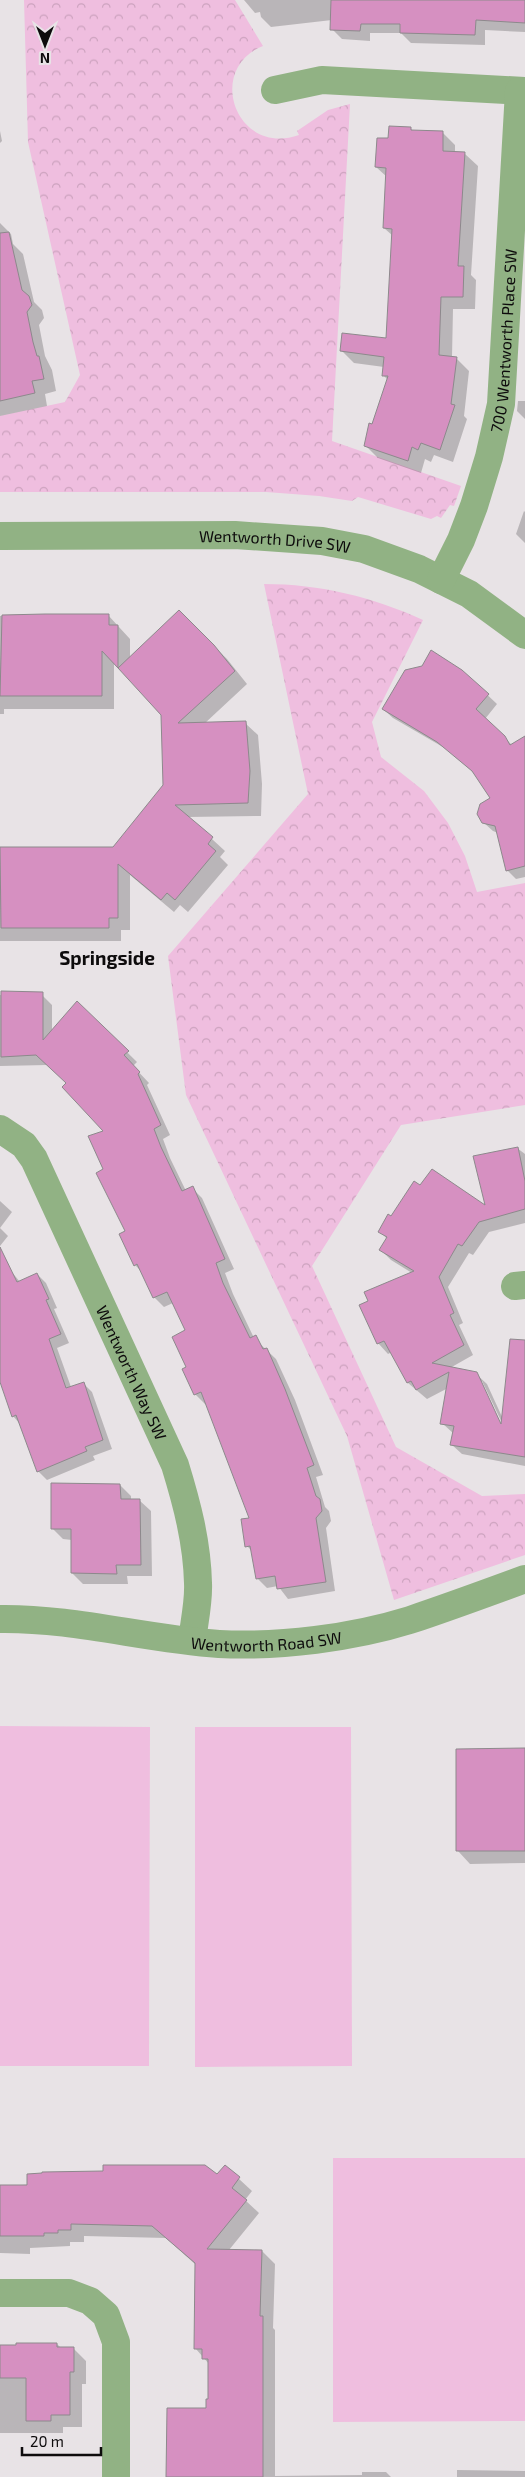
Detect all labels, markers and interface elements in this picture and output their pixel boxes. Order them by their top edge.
north arrow [20,20,70,70]
text: N [40,50,50,67]
street label: 700 Wentworth Place SW [485,248,519,434]
street label: Wentworth Drive SW [199,525,352,556]
district label: Springside [59,946,155,969]
street label: Wentworth Way SW [93,1302,171,1443]
street label: Wentworth Road SW [190,1627,343,1654]
scale bar [22,2424,101,2456]
text: 20 m [30,2432,64,2450]

